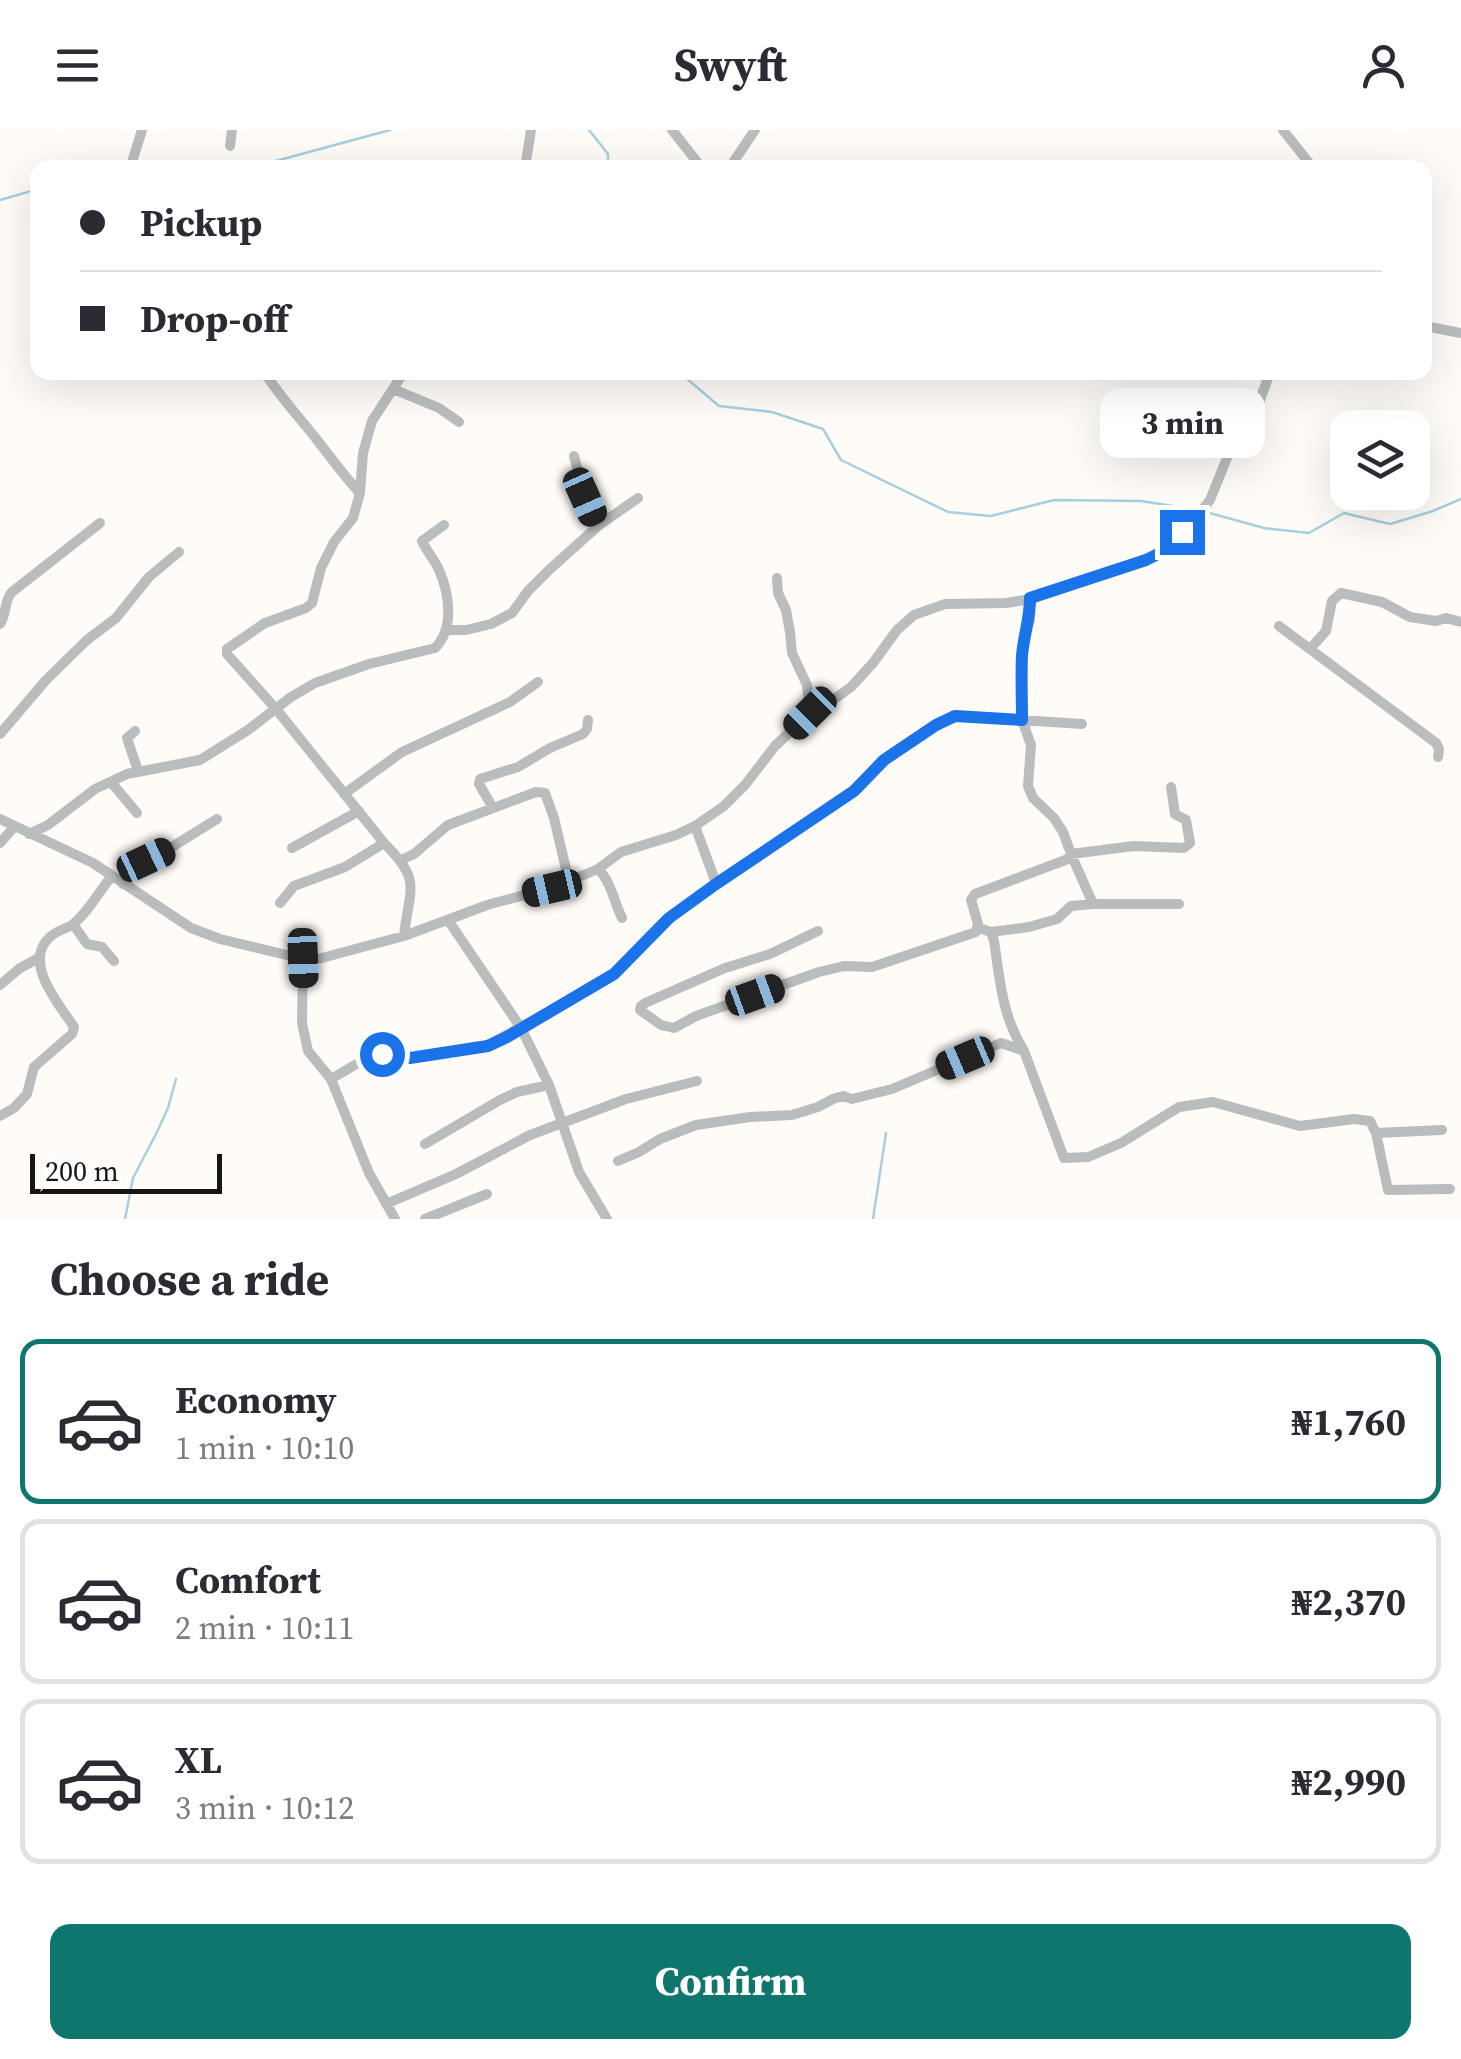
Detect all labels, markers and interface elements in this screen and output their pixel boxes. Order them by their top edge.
text: Swyft [674,34,787,96]
icon: menu [50,38,105,93]
icon: person [1356,38,1411,93]
text: Pickup [140,197,262,249]
text: Drop-off [140,293,289,345]
callout: 3 min [1100,387,1264,457]
text: 3 min [1141,401,1224,445]
map controls [1330,410,1430,510]
button: layers [1330,410,1430,510]
car [559,463,611,531]
route end [1160,510,1205,555]
car [778,681,842,745]
car [112,834,180,886]
car [519,867,585,909]
car [287,927,319,989]
car [722,971,788,1019]
route start [360,1032,405,1077]
car [932,1032,998,1084]
scale bar [30,1149,222,1194]
text: 200 m [45,1152,119,1190]
text: Choose a ride [50,1248,329,1310]
text: Economy [175,1374,337,1426]
icon: car [55,1377,145,1467]
text: ₦1,760 [1292,1396,1406,1448]
text: 1 min · 10:10 [175,1426,354,1470]
text: Comfort [175,1554,321,1606]
icon: car [55,1557,145,1647]
text: ₦2,370 [1292,1576,1406,1628]
text: 2 min · 10:11 [175,1606,354,1650]
text: XL [175,1734,222,1786]
icon: car [55,1737,145,1827]
text: ₦2,990 [1292,1756,1406,1808]
text: 3 min · 10:12 [175,1786,354,1830]
button: Confirm [50,1924,1411,2039]

